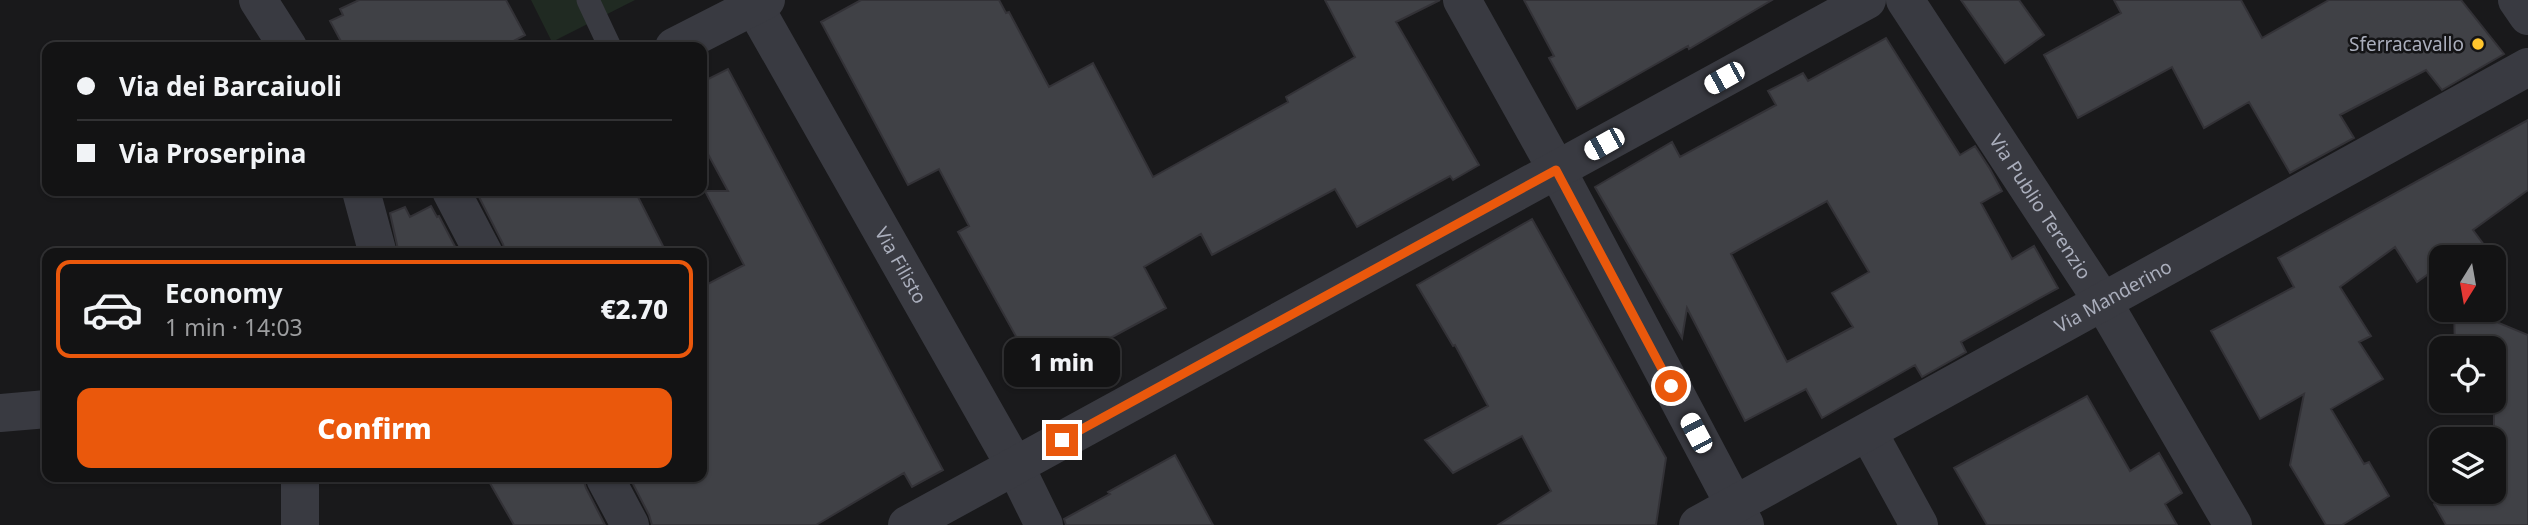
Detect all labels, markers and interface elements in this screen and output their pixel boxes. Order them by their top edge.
place label: Sferracavallo [2349,31,2464,57]
marker: Sferracavallo [2470,36,2486,52]
car [1701,59,1748,97]
text: Via dei Barcaiuoli [119,68,342,104]
car [1581,125,1628,163]
street label: Via Publio Terenzio [1983,129,2097,284]
text: Via Proserpina [119,135,306,171]
street label: Via Filisto [869,222,933,308]
north arrow [2429,245,2506,322]
map controls [2429,245,2506,504]
street label: Via Manderino [2050,253,2176,339]
text: Economy [165,275,283,311]
icon: car [81,278,144,341]
text: €2.70 [600,291,668,327]
text: 1 min · 14:03 [165,311,303,343]
button: locate [2429,336,2506,413]
callout: 1 min [1004,338,1120,388]
text: 1 min [1030,346,1094,378]
route start [1655,370,1687,402]
button: Confirm [77,388,672,468]
car [1677,410,1716,456]
route end [1046,424,1078,456]
button: layers [2429,427,2506,504]

